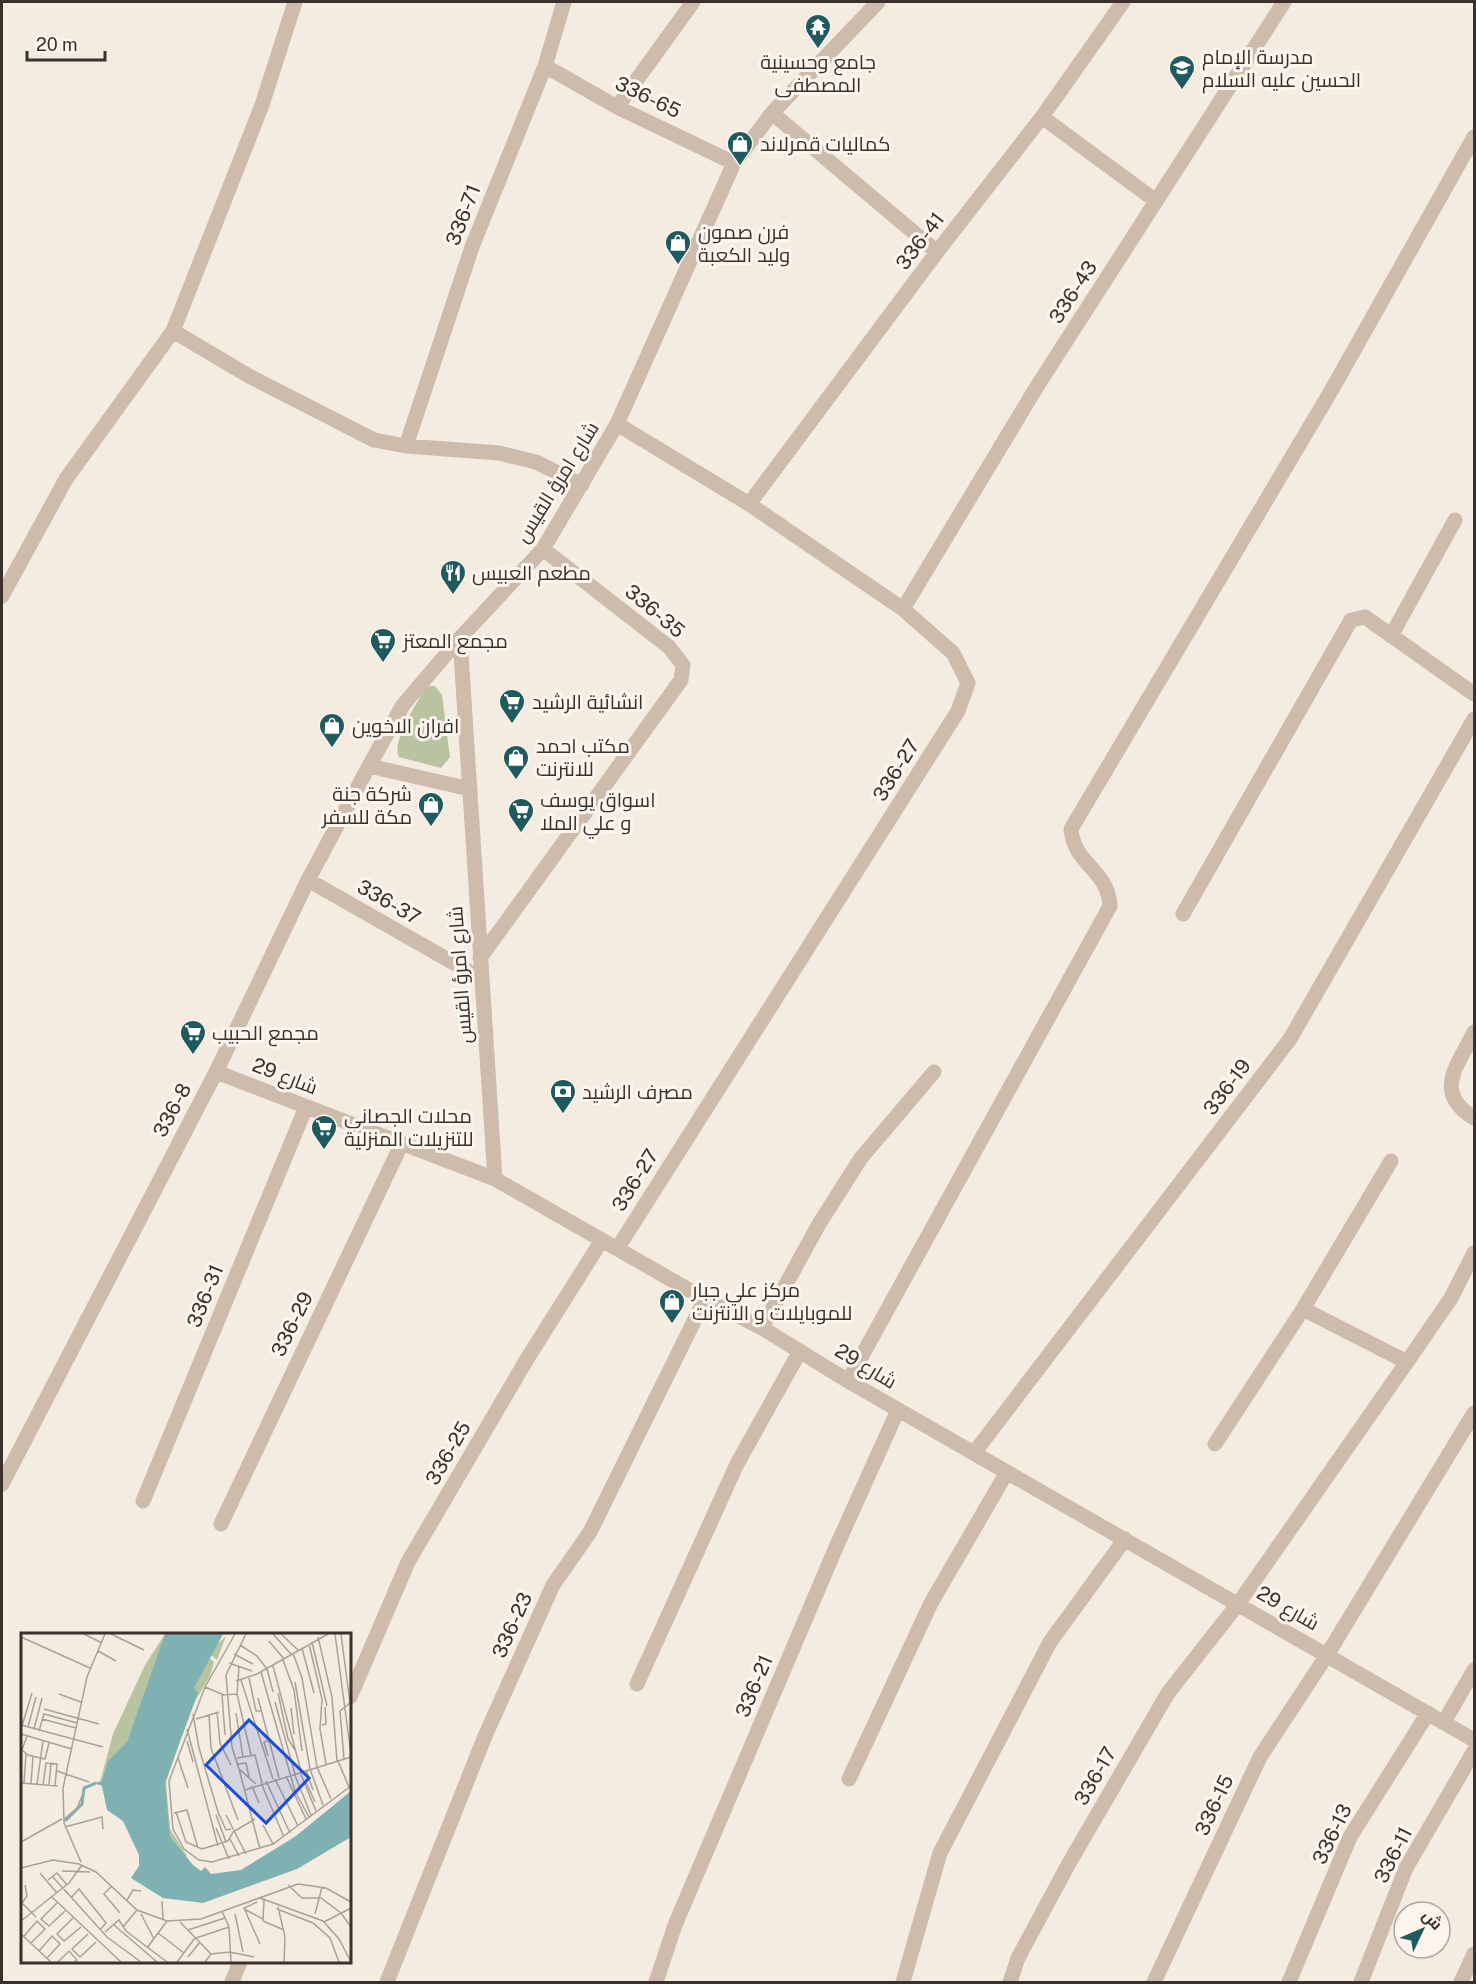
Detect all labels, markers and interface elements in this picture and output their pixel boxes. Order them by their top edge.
temple icon: جامع وحسينية المصطفى [803,12,833,50]
scale bar [27,24,105,62]
text: 20 m [36,34,78,55]
place label: مدرسة الإمام الحسين عليه السلام [1202,45,1361,94]
place label: جامع وحسينية المصطفى [760,50,876,98]
school or university icon: مدرسة الإمام الحسين عليه السلام [1167,53,1197,91]
street label: 336-65 [611,71,685,123]
shop icon: كماليات قمرلاند [725,129,755,167]
place label: كماليات قمرلاند [760,132,890,156]
street label: 336-71 [440,181,486,249]
street label: 336-41 [891,208,949,274]
place label: فرن صمون وليد الكعبة [698,220,790,267]
shop icon: فرن صمون وليد الكعبة [663,228,693,266]
street label: 336-43 [1044,256,1102,328]
street label: شارع امرؤ القيس [510,417,605,548]
restaurant icon: مطعم العبيس [438,558,468,596]
place label: مطعم العبيس [472,561,591,587]
street label: 336-35 [620,579,690,643]
supermarket icon: مجمع المعتز [368,626,398,664]
place label: مجمع المعتز [402,629,508,655]
supermarket icon: انشائية الرشيد [497,687,527,725]
place label: انشائية الرشيد [532,690,643,714]
shop icon: افران الاخوين [317,711,347,749]
place label: افران الاخوين [352,714,459,739]
place label: مكتب احمد للانترنت [536,734,630,781]
street label: 336-27 [868,734,924,806]
shop icon: مكتب احمد للانترنت [501,743,531,781]
place label: شركة جنة مكة للسفر [321,782,412,829]
place label: اسواق يوسف و علي الملا [540,788,656,839]
shop icon: شركة جنة مكة للسفر [416,790,446,828]
supermarket icon: اسواق يوسف و علي الملا [506,796,536,834]
street label: 336-37 [353,874,425,930]
street label: شارع امرؤ القيس [443,905,479,1045]
supermarket icon: مجمع الحبيب [178,1018,208,1056]
place label: مجمع الحبيب [212,1021,319,1047]
street label: شارع 29 [248,1053,321,1101]
street label: 336-19 [1198,1054,1256,1120]
bank icon: مصرف الرشيد [548,1077,578,1115]
street label: 336-8 [148,1079,196,1141]
place label: مصرف الرشيد [582,1080,693,1104]
place label: محلات الجصاني للتنزيلات المنزلية [344,1104,474,1151]
supermarket icon: محلات الجصاني للتنزيلات المنزلية [309,1113,339,1151]
street label: 336-27 [607,1144,663,1216]
street label: 336-31 [182,1261,228,1331]
place label: مركز علي جبار للموبايلات و الانترنت [691,1278,852,1325]
shop icon: مركز علي جبار للموبايلات و الانترنت [657,1287,687,1325]
street label: 336-29 [266,1288,318,1360]
street label: شارع 29 [830,1338,901,1396]
street label: 336-25 [420,1417,476,1489]
street label: شارع 29 [1252,1581,1323,1637]
street label: 336-23 [487,1588,537,1662]
inset map [21,1633,351,1963]
street label: 336-21 [730,1651,778,1721]
street label: 336-17 [1069,1742,1121,1810]
street label: 336-15 [1190,1771,1238,1839]
street label: 336-13 [1307,1800,1357,1868]
street label: 336-11 [1369,1823,1417,1887]
north arrow [1392,1900,1452,1960]
text: ش [1418,1906,1446,1934]

